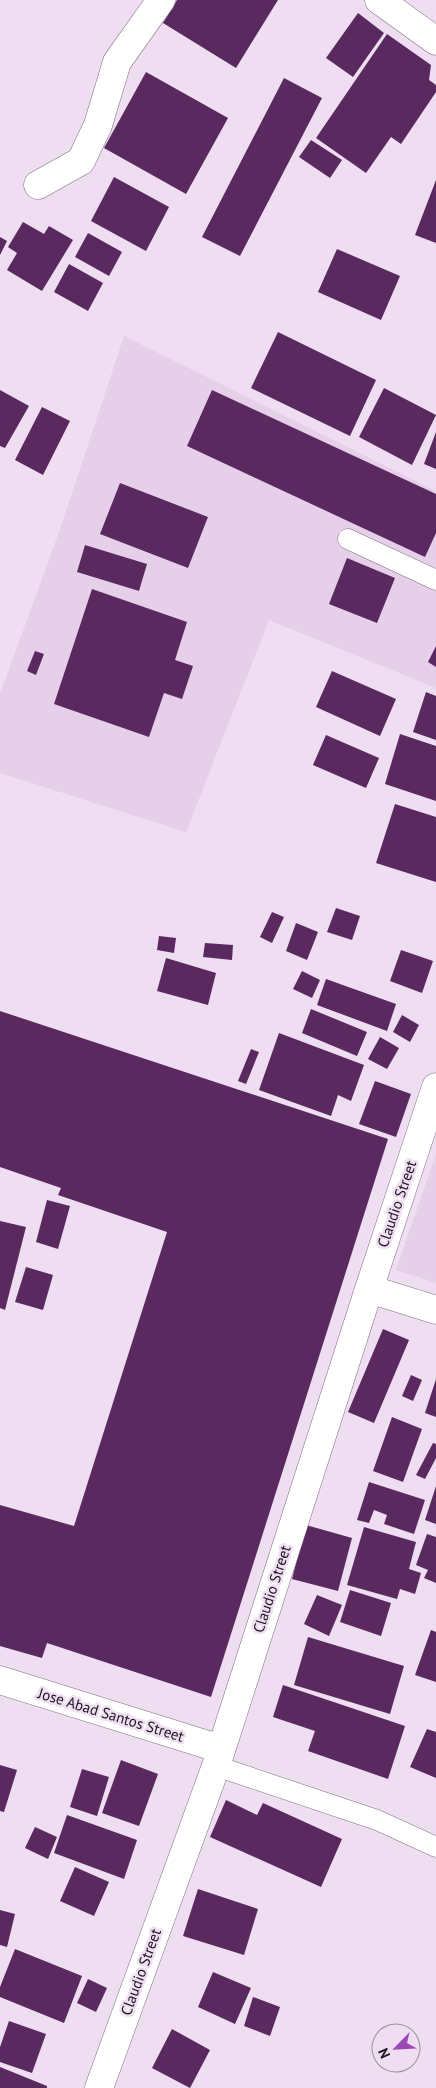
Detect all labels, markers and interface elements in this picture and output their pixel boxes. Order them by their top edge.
street label: Claudio Street [373,1158,420,1250]
street label: Claudio Street [248,1543,295,1635]
street label: Jose Abad Santos Street [35,1683,186,1746]
street label: Claudio Street [116,1926,165,2018]
north arrow [371,2023,421,2073]
text: N [374,2045,394,2061]

